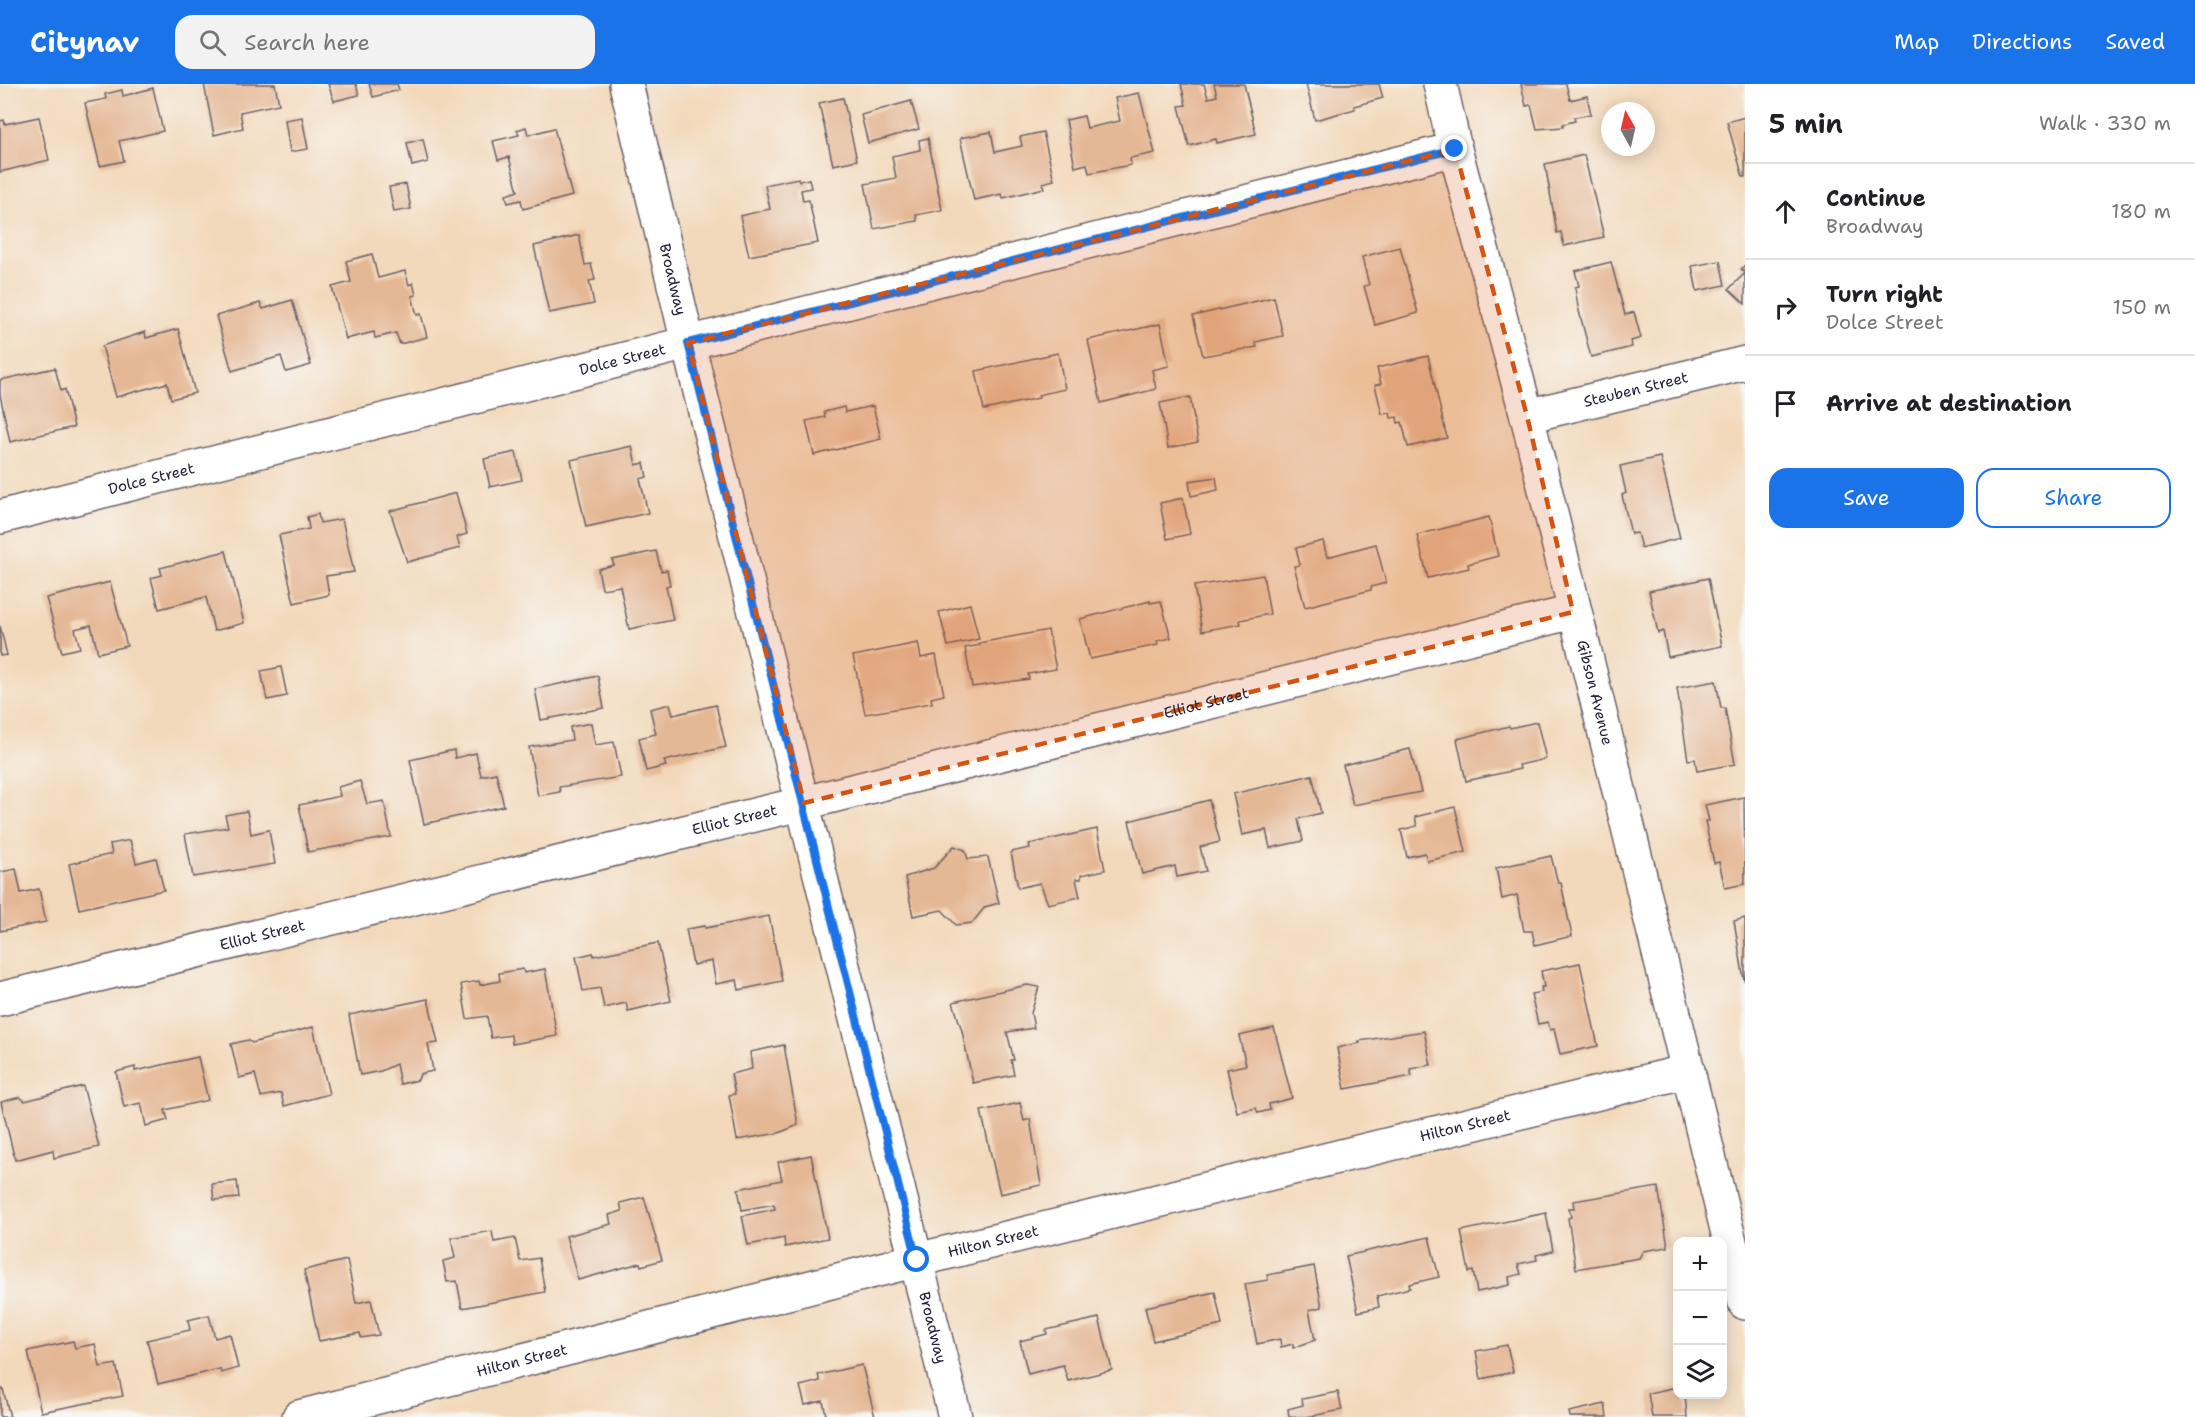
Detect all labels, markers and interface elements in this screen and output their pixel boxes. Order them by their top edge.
search box [175,15,595,69]
text: Citynav [30,23,139,61]
icon: search [196,26,229,59]
text: Search here [244,28,370,57]
text: Map [1894,28,1939,56]
text: Directions [1972,28,2072,56]
text: Saved [2105,28,2165,56]
north arrow [1601,102,1655,156]
text: 5 min [1769,106,1843,141]
text: Walk · 330 m [2039,110,2171,136]
route end [1441,135,1467,161]
text: Continue [1826,184,1926,213]
icon: ahead [1769,195,1802,228]
text: 180 m [2111,198,2171,224]
text: Broadway [1826,213,1924,239]
street label: Broadway [655,242,691,317]
text: Turn right [1826,280,1943,309]
icon: right [1769,291,1802,324]
text: 150 m [2113,294,2171,320]
text: Dolce Street [1826,309,1944,335]
street label: Dolce Street [577,339,668,380]
street label: Steuben Street [1582,367,1690,412]
icon: arrive [1769,387,1802,420]
text: Arrive at destination [1826,389,2072,418]
street label: Dolce Street [106,458,196,499]
button: Save [1769,468,1964,528]
button: Share [1976,468,2171,528]
street label: Gibson Avenue [1572,638,1618,747]
street label: Elliot Street [1162,683,1251,723]
street label: Elliot Street [690,800,779,840]
street label: Elliot Street [218,915,307,955]
street label: Hilton Street [1418,1105,1513,1146]
street label: Hilton Street [946,1221,1041,1262]
map controls [1673,1237,1727,1399]
button: + [1673,1237,1727,1291]
route start [903,1246,929,1272]
street label: Broadway [914,1290,951,1366]
button: − [1673,1291,1727,1345]
street label: Hilton Street [474,1339,569,1381]
button: layers [1673,1345,1727,1399]

